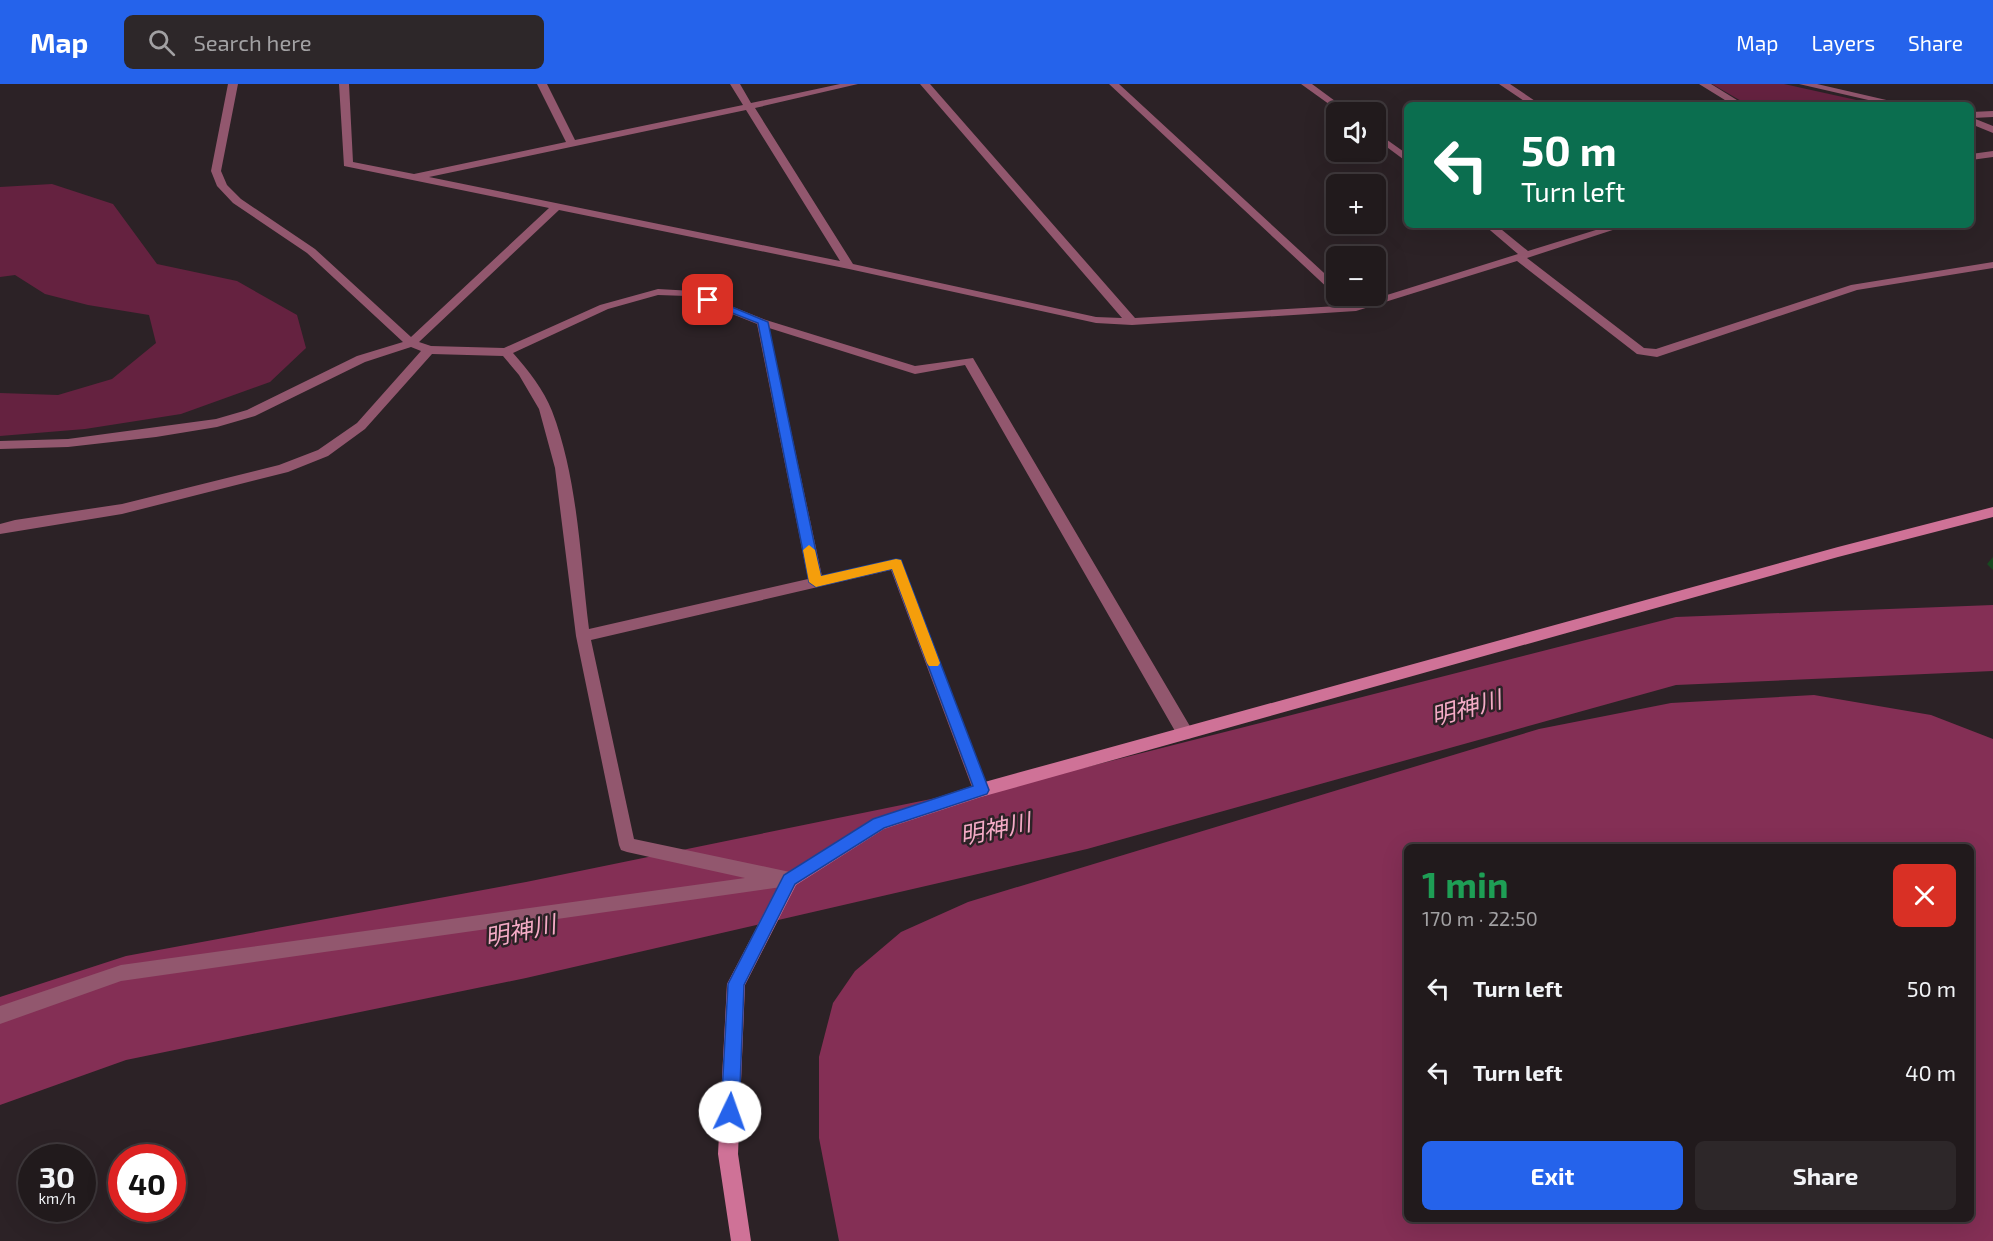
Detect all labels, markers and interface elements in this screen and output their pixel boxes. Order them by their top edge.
search box [124,15,544,69]
text: Map [30,25,88,59]
icon: search [145,26,178,59]
text: Search here [193,29,312,55]
text: Map [1736,30,1778,55]
text: Layers [1811,30,1875,55]
text: Share [1908,30,1963,55]
map controls [1326,102,1386,306]
button: sound [1326,102,1386,162]
text: 50 m [1521,124,1617,174]
icon: left [1422,126,1500,204]
button: + [1326,174,1386,234]
text: Turn left [1521,175,1625,207]
button: − [1326,246,1386,306]
pin [682,274,733,325]
icon: arrive [691,283,724,316]
water label: 明神川 [1427,683,1507,730]
water label: 明神川 [957,806,1036,850]
text: 1 min [1422,862,1509,905]
button: close [1893,864,1956,927]
text: 170 m · 22:50 [1422,906,1538,930]
water label: 明神川 [482,908,561,952]
icon: left [1422,972,1455,1005]
text: Turn left [1473,975,1562,1001]
text: 50 m [1907,975,1956,1001]
icon: left [1422,1056,1455,1089]
text: Turn left [1473,1059,1562,1085]
text: 40 m [1905,1059,1956,1085]
position arrow [698,1080,762,1144]
button: Exit [1422,1141,1683,1210]
button: Share [1695,1141,1956,1210]
speed limit sign: 40 [108,1144,186,1222]
text: 30 [39,1158,75,1194]
text: km/h [38,1189,76,1207]

